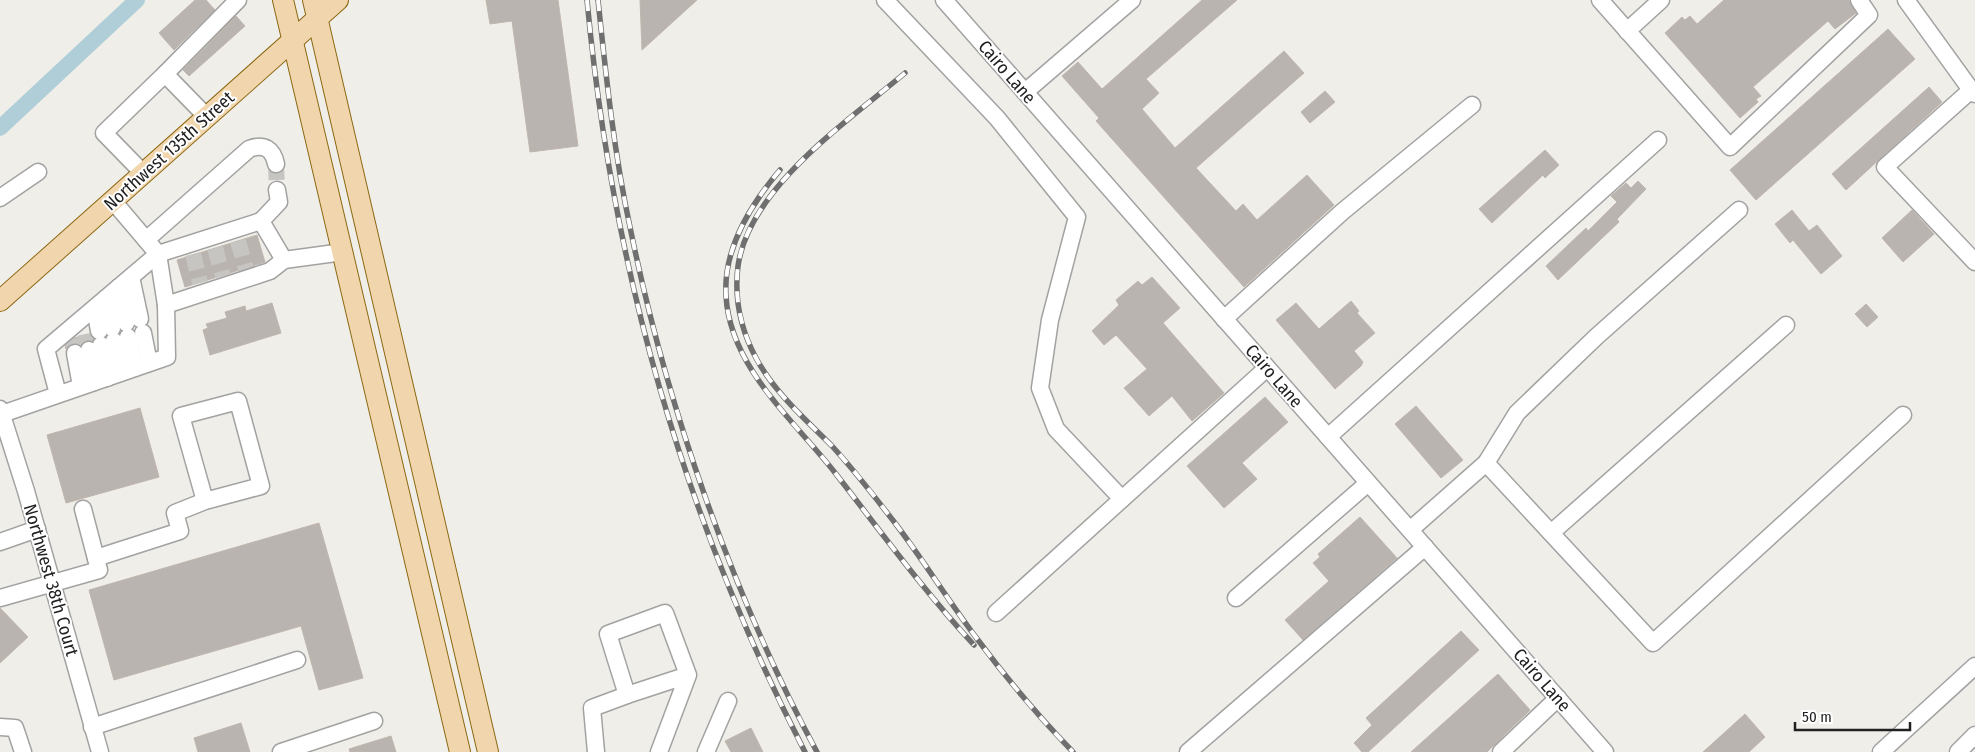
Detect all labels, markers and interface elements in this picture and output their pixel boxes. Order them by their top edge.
street label: Cairo Lane [973,36,1041,108]
street label: Northwest 135th Street [99,87,239,215]
street label: Cairo Lane [1240,340,1308,412]
street label: Northwest 38th Court [19,501,83,659]
street label: Cairo Lane [1508,644,1576,716]
scale bar [1795,700,1910,732]
text: 50 m [1802,708,1832,726]

